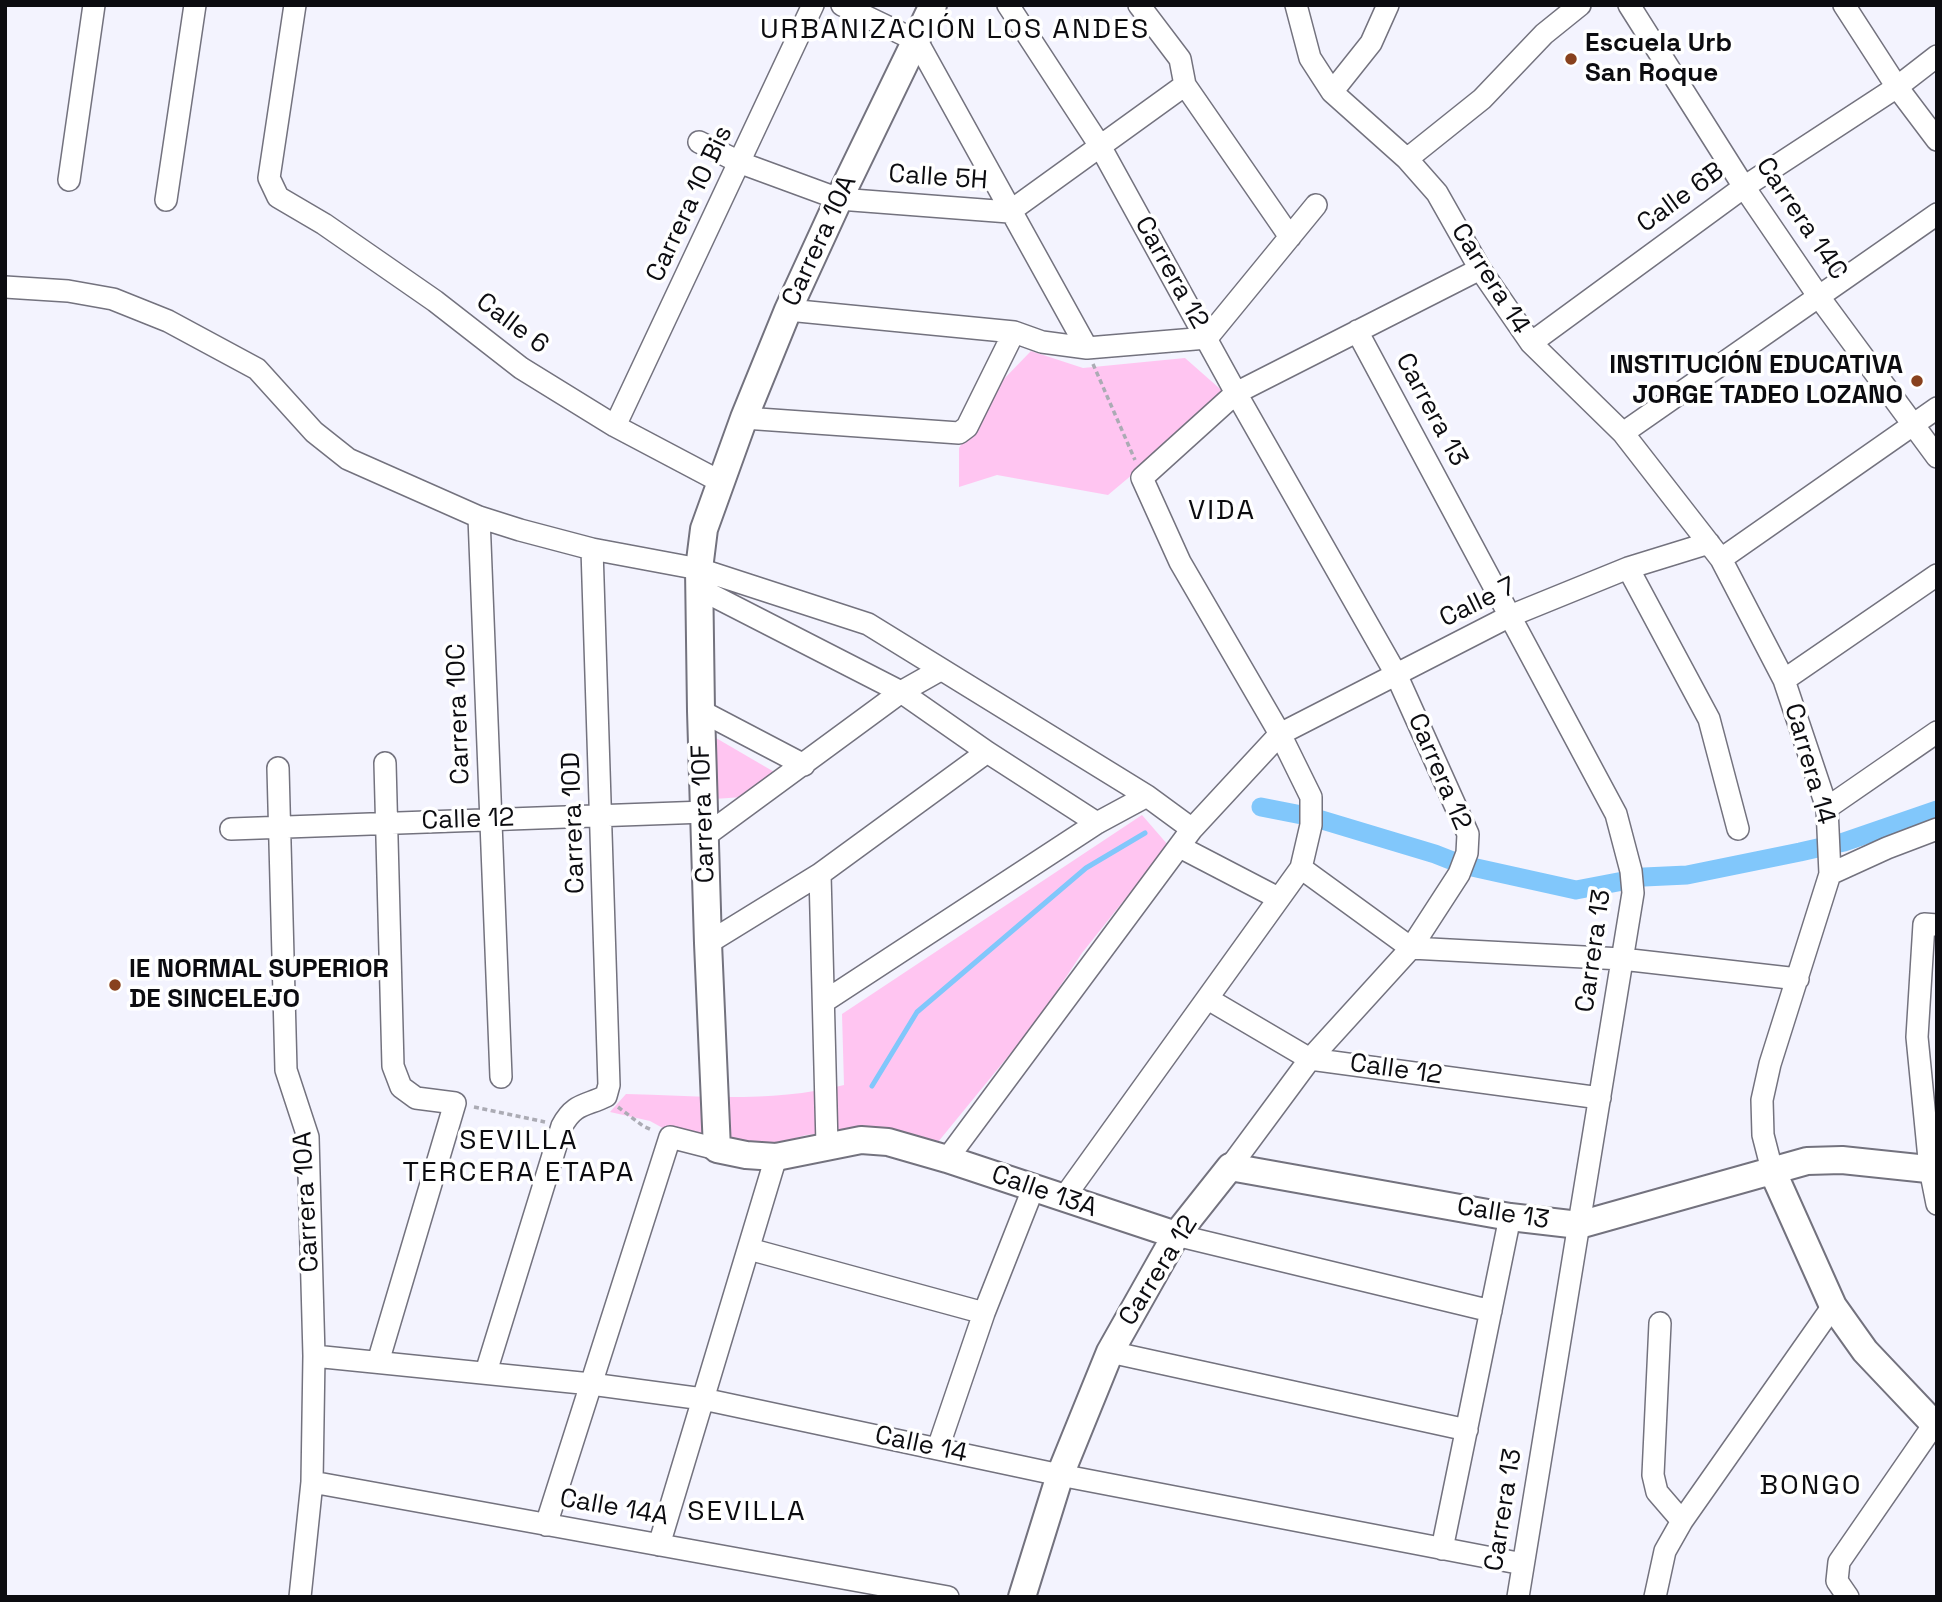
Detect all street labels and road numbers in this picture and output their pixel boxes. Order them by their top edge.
street label: Carrera 10 Bis [640,121,740,287]
street label: Carrera 14C [1749,152,1853,286]
street label: Calle 6B [1632,156,1730,240]
street label: Calle 5H [887,159,989,197]
street label: Carrera 10A [776,170,864,312]
street label: Carrera 12 [1127,211,1215,335]
street label: Carrera 14 [1444,218,1536,340]
street label: Calle 6 [470,287,554,361]
street label: Carrera 13 [1388,348,1474,472]
street label: Calle 7 [1435,571,1521,635]
street label: Carrera 10C [441,643,477,785]
street label: Carrera 14 [1777,700,1841,828]
street label: Carrera 12 [1400,709,1478,835]
street label: Carrera 10F [686,744,722,884]
street label: Carrera 10D [556,752,592,894]
street label: Calle 12 [421,803,515,837]
street label: Carrera 13 [1570,888,1618,1014]
street label: Calle 12 [1348,1048,1444,1092]
street label: Carrera 10A [288,1131,326,1273]
street label: Calle 13A [987,1159,1101,1225]
street label: Calle 13 [1455,1191,1551,1237]
street label: Carrera 12 [1113,1210,1205,1332]
street label: Calle 14 [872,1420,970,1470]
street label: Carrera 13 [1479,1446,1529,1574]
street label: Calle 14A [557,1483,671,1533]

